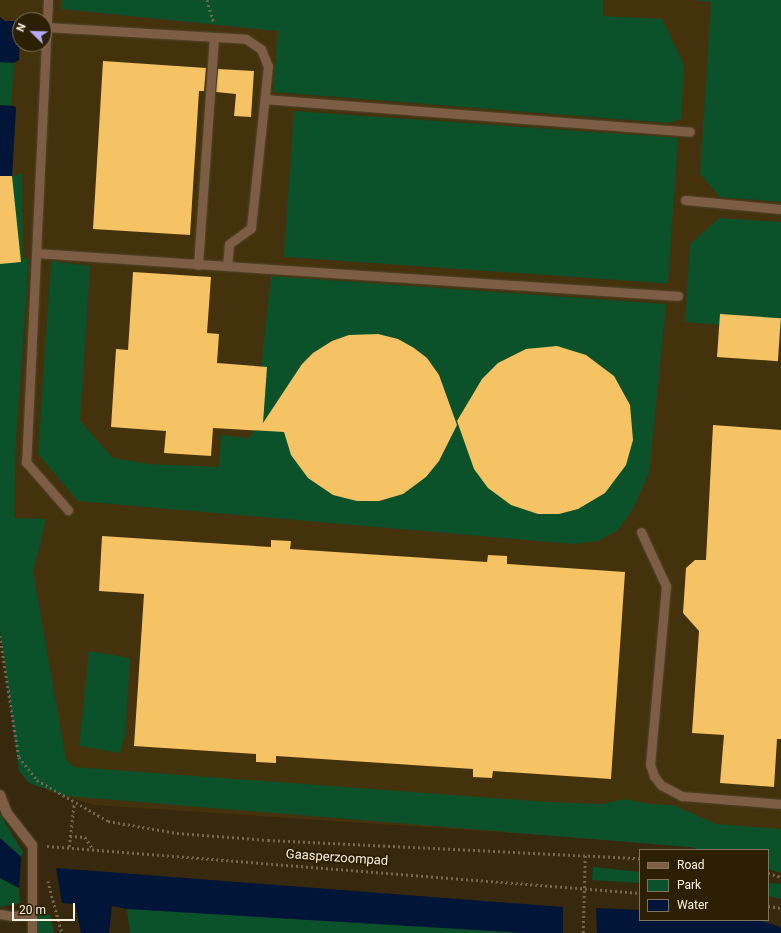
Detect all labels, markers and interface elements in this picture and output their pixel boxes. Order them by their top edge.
north arrow [12,12,52,52]
text: N [14,21,29,34]
street label: Gaasperzoompad [285,847,389,869]
legend [639,849,769,921]
text: Road [677,858,705,872]
text: Park [677,878,701,892]
scale bar [14,895,77,921]
text: Water [677,898,708,912]
text: 20 m [19,903,46,917]

